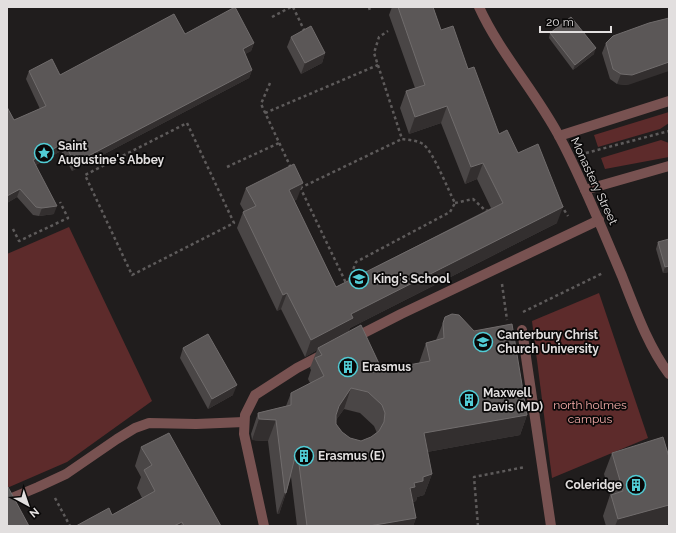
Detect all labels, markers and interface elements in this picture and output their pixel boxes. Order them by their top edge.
scale bar [540,8,611,34]
text: 20 m [546,15,574,29]
street label: Monastery Street [568,135,620,227]
place label: Saint Augustine's Abbey [58,139,165,167]
place icon: Saint Augustine's Abbey [33,142,55,164]
school or university icon: King's School [348,268,370,290]
place label: King's School [373,272,450,286]
place label: Canterbury Christ Church University [497,328,599,356]
school or university icon: Canterbury Christ Church University [472,331,494,353]
building icon: Erasmus [337,356,359,378]
place label: Erasmus [362,360,411,374]
place label: Maxwell Davis (MD) [483,386,543,414]
building icon: Maxwell Davis (MD) [458,389,480,411]
park label: north holmes campus [553,398,627,426]
building icon: Erasmus (E) [293,445,315,467]
place label: Erasmus (E) [318,449,385,463]
building icon: Coleridge [625,474,647,496]
place label: Coleridge [565,478,622,492]
north arrow [8,485,48,525]
text: N [27,505,42,520]

